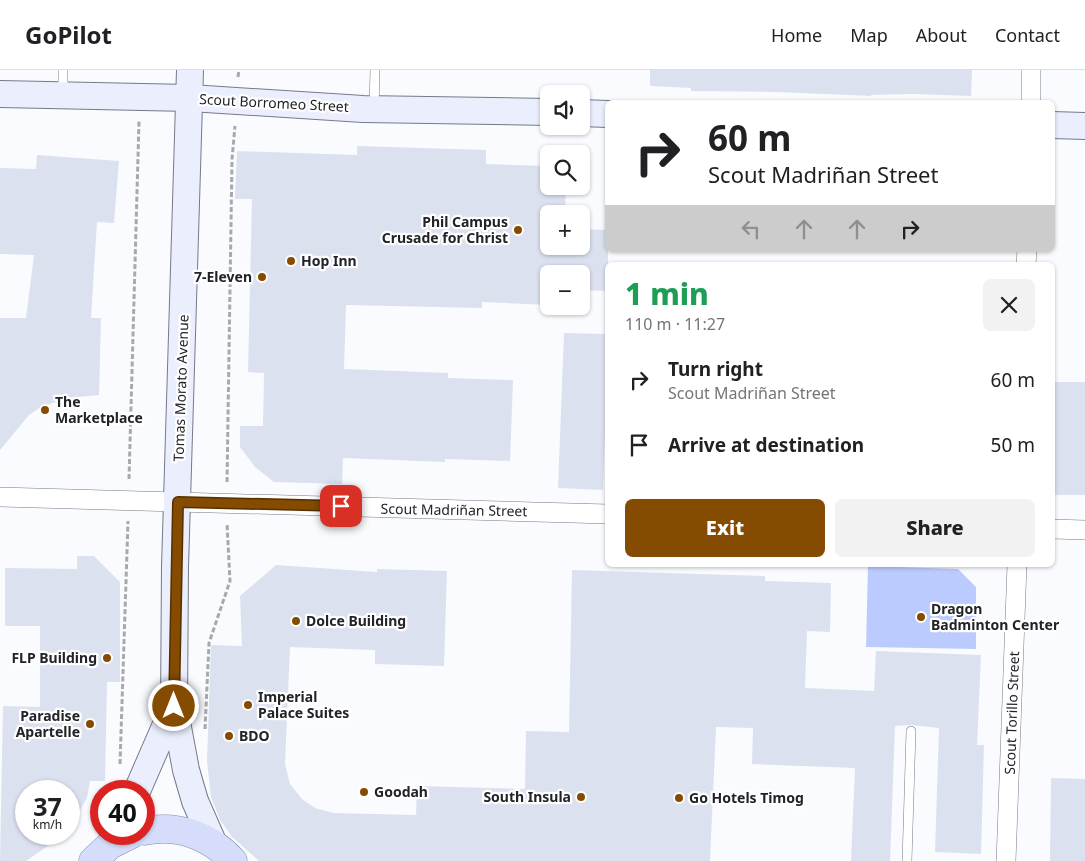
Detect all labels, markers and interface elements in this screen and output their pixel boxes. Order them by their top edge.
text: GoPilot [25,18,112,51]
text: Home [771,23,822,47]
text: Map [850,23,888,47]
text: About [916,23,967,47]
text: Contact [995,23,1060,47]
map controls [540,85,590,315]
button: sound [540,85,590,135]
street label: Scout Borromeo Street [199,89,349,116]
text: 60 m [708,114,791,161]
icon: right [625,120,690,185]
button: search [540,145,590,195]
text: Scout Madriñan Street [708,159,938,189]
button: + [540,205,590,255]
place label: Phil Campus Crusade for Christ [382,212,508,247]
icon: left [737,215,765,243]
icon: ahead [790,215,818,243]
icon: ahead [843,215,871,243]
icon: right [896,215,924,243]
marker: Phil Campus Crusade for Christ [512,224,524,236]
place label: Hop Inn [301,251,357,270]
marker: Hop Inn [285,255,297,267]
button: − [540,265,590,315]
place label: 7-Eleven [194,267,252,286]
marker: 7-Eleven [256,271,268,283]
text: 1 min [625,273,709,314]
button: close [983,279,1035,331]
text: 110 m · 11:27 [625,313,725,335]
street label: Tomas Morato Avenue [168,314,193,462]
text: Turn right [668,356,763,382]
icon: right [625,366,653,394]
text: 60 m [991,367,1035,393]
text: Scout Madriñan Street [668,382,836,404]
place label: The Marketplace [55,392,143,427]
marker: The Marketplace [39,404,51,416]
icon: arrive [625,431,653,459]
text: Arrive at destination [668,432,864,458]
text: 50 m [991,432,1035,458]
pin [320,485,362,527]
icon: arrive [327,492,355,520]
street label: Scout Madriñan Street [381,499,527,520]
button: Exit [625,499,825,557]
button: Share [835,499,1035,557]
place label: Dragon Badminton Center [931,599,1060,634]
place label: Dolce Building [306,611,406,630]
marker: Dragon Badminton Center [915,611,927,623]
marker: Dolce Building [290,615,302,627]
place label: FLP Building [11,648,97,667]
street label: Scout Torillo Street [1000,651,1023,775]
marker: FLP Building [101,652,113,664]
position arrow [147,679,199,731]
place label: Imperial Palace Suites [258,687,349,722]
marker: Imperial Palace Suites [242,699,254,711]
place label: Paradise Apartelle [16,706,80,741]
marker: Paradise Apartelle [84,718,96,730]
place label: BDO [239,726,270,745]
marker: BDO [223,730,235,742]
speed limit sign: 40 [90,780,155,845]
place label: Goodah [374,782,428,801]
marker: Goodah [358,786,370,798]
place label: South Insula [483,787,571,806]
place label: Go Hotels Timog [689,788,804,807]
text: 37 [33,789,62,823]
marker: South Insula [575,791,587,803]
marker: Go Hotels Timog [673,792,685,804]
text: km/h [33,816,62,833]

